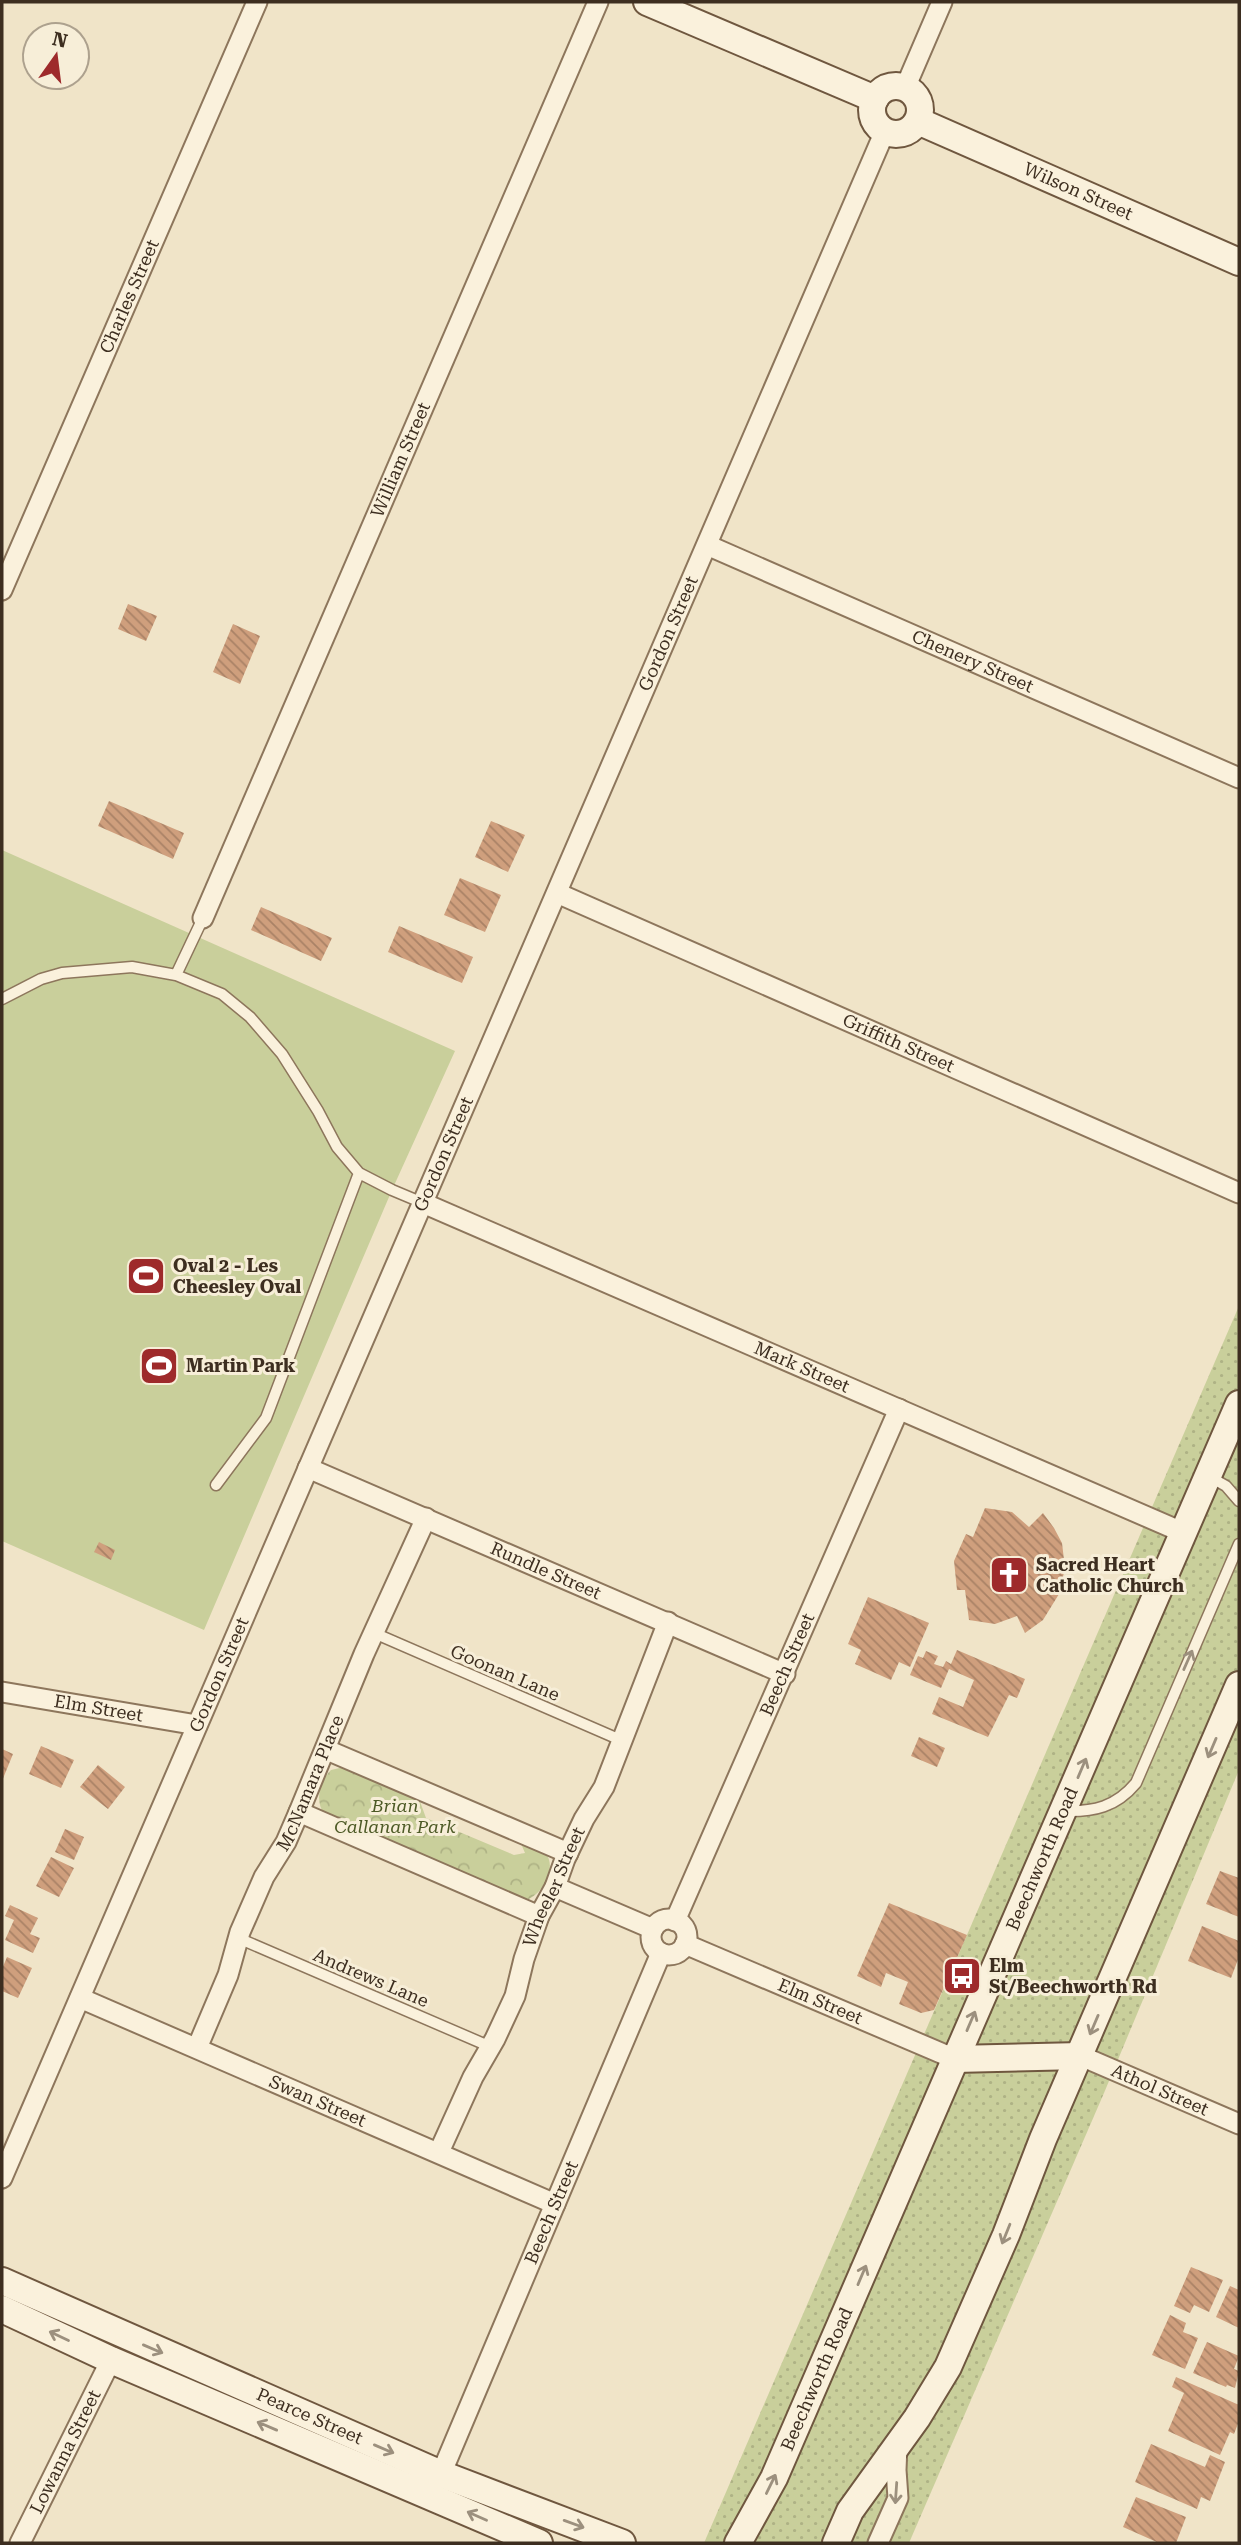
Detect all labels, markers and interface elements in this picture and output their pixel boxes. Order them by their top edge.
north arrow [21,21,91,91]
text: N [50,27,70,53]
street label: Wilson Street [1021,158,1136,224]
street label: Charles Street [95,236,163,356]
street label: William Street [366,399,434,520]
street label: Gordon Street [634,572,702,694]
street label: Chenery Street [909,625,1037,697]
street label: Griffith Street [840,1009,958,1077]
street label: Gordon Street [409,1093,477,1215]
sports icon: Oval 2 - Les Cheesley Oval [125,1255,167,1297]
place label: Oval 2 - Les Cheesley Oval [173,1255,301,1297]
street label: Mark Street [751,1337,853,1397]
sports icon: Martin Park [138,1345,180,1387]
place label: Martin Park [186,1355,296,1376]
street label: Rundle Street [488,1537,605,1603]
church icon: Sacred Heart Catholic Church [988,1554,1030,1596]
place label: Sacred Heart Catholic Church [1036,1554,1184,1596]
street label: Beech Street [755,1609,819,1719]
street label: Gordon Street [185,1614,253,1735]
street label: Goonan Lane [447,1640,563,1705]
one-way arrow [1182,1650,1195,1671]
street label: Elm Street [53,1690,145,1726]
street label: McNamara Place [272,1712,348,1855]
one-way arrow [1205,1737,1218,1758]
one-way arrow [1076,1758,1089,1779]
street label: Beechworth Road [1001,1783,1082,1934]
park label: Brian Callanan Park [334,1795,456,1837]
street label: Wheeler Street [518,1823,589,1949]
street label: Andrews Lane [310,1944,432,2011]
bus stop icon: Elm St/Beechworth Rd [941,1955,983,1997]
place label: Elm St/Beechworth Rd [989,1955,1157,1997]
street label: Elm Street [775,1974,866,2028]
one-way arrow [966,2011,979,2033]
one-way arrow [1087,2013,1100,2035]
street label: Athol Street [1108,2059,1212,2120]
street label: Swan Street [266,2070,370,2131]
street label: Beech Street [520,2157,582,2267]
one-way arrow [999,2223,1012,2245]
one-way arrow [856,2265,869,2286]
street label: Beechworth Road [776,2304,857,2454]
one-way arrow [49,2328,70,2342]
one-way arrow [142,2343,164,2356]
street label: Pearce Street [253,2383,367,2448]
street label: Lowanna Street [25,2386,105,2517]
one-way arrow [257,2419,279,2432]
one-way arrow [373,2444,395,2457]
one-way arrow [765,2474,778,2495]
one-way arrow [889,2481,902,2504]
one-way arrow [466,2509,488,2522]
one-way arrow [562,2518,584,2531]

